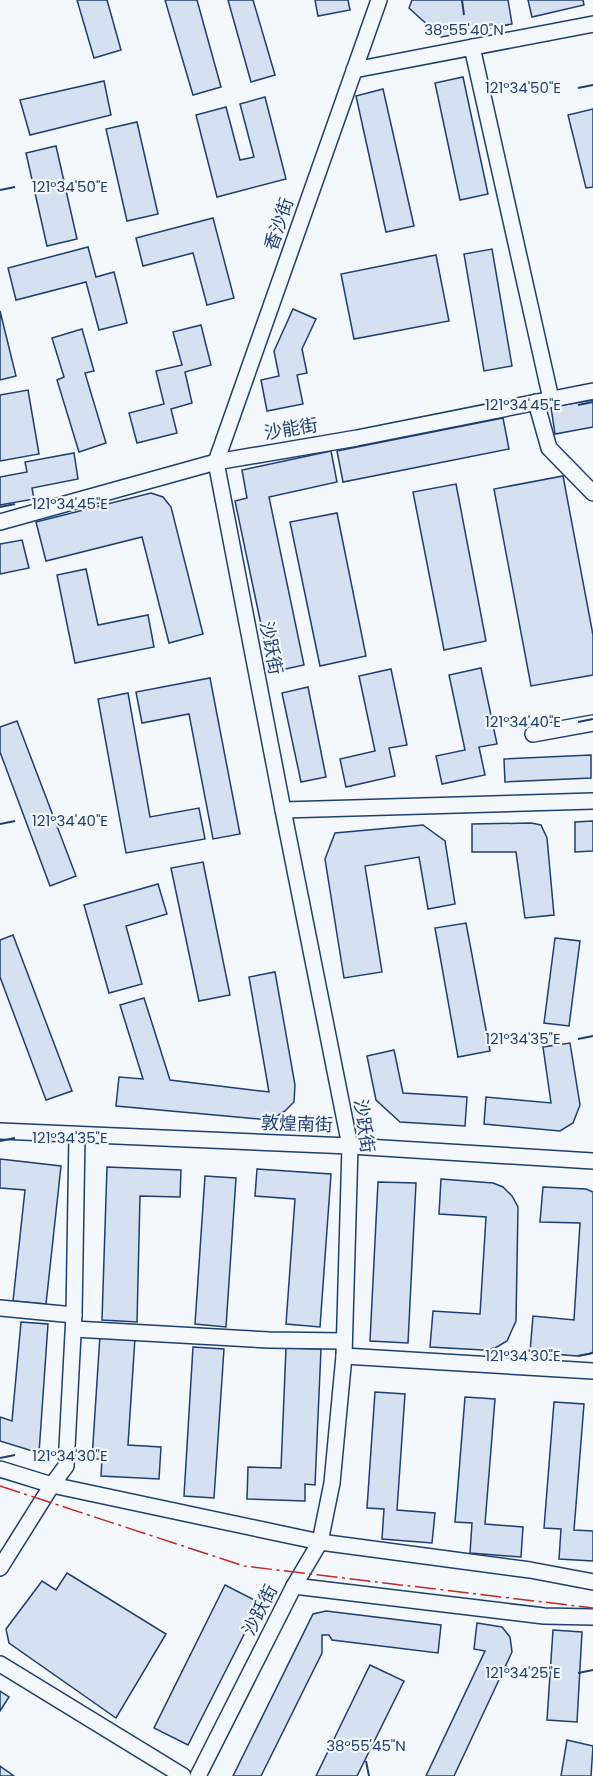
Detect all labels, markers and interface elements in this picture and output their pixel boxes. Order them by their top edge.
text: 38°55'40"N [424,19,504,40]
text: 121°34'50"E [485,77,561,98]
text: 121°34'50"E [32,176,108,197]
street label: 香沙街 [258,194,299,253]
text: 121°34'45"E [485,394,561,415]
street label: 沙能街 [262,412,320,445]
text: 121°34'45"E [32,493,108,514]
street label: 沙跃街 [254,619,289,677]
text: 121°34'40"E [485,711,561,732]
text: 121°34'40"E [32,810,108,831]
text: 121°34'35"E [485,1028,561,1049]
street label: 沙跃街 [348,1097,381,1154]
street label: 敦煌南街 [261,1110,333,1137]
text: 121°34'35"E [32,1127,108,1148]
text: 121°34'30"E [485,1345,561,1366]
text: 121°34'30"E [32,1445,108,1466]
street label: 沙跃街 [236,1580,283,1640]
text: 121°34'25"E [485,1662,561,1683]
text: 38°55'45"N [326,1735,406,1756]

